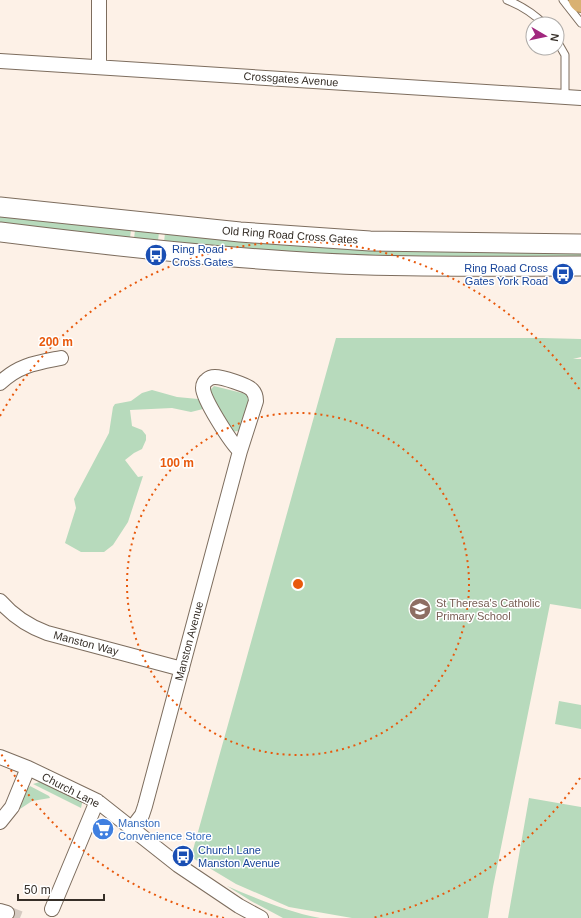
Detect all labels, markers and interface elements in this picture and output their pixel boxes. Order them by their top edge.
north arrow [525,16,565,56]
text: N [548,33,561,42]
street label: Crossgates Avenue [243,70,339,88]
street label: Old Ring Road Cross Gates [222,224,359,246]
bus stop icon: Ring Road Cross Gates [143,242,169,268]
place label: Ring Road Cross Gates [172,243,234,268]
bus stop icon: Ring Road Cross Gates York Road [550,261,576,287]
place label: Ring Road Cross Gates York Road [464,262,548,287]
text: 200 m [39,335,73,349]
text: 100 m [160,456,194,470]
centre of rings [291,577,305,591]
school or university icon: St Theresa's Catholic Primary School [407,596,433,622]
place label: St Theresa's Catholic Primary School [436,597,541,622]
street label: Manston Avenue [173,600,205,682]
street label: Manston Way [52,629,120,658]
street label: Church Lane [40,770,102,810]
supermarket icon: Manston Convenience Store [90,816,116,842]
place label: Manston Convenience Store [118,817,212,842]
bus stop icon: Church Lane Manston Avenue [170,843,196,869]
place label: Church Lane Manston Avenue [198,844,280,869]
scale bar [18,876,104,902]
text: 50 m [24,883,51,897]

